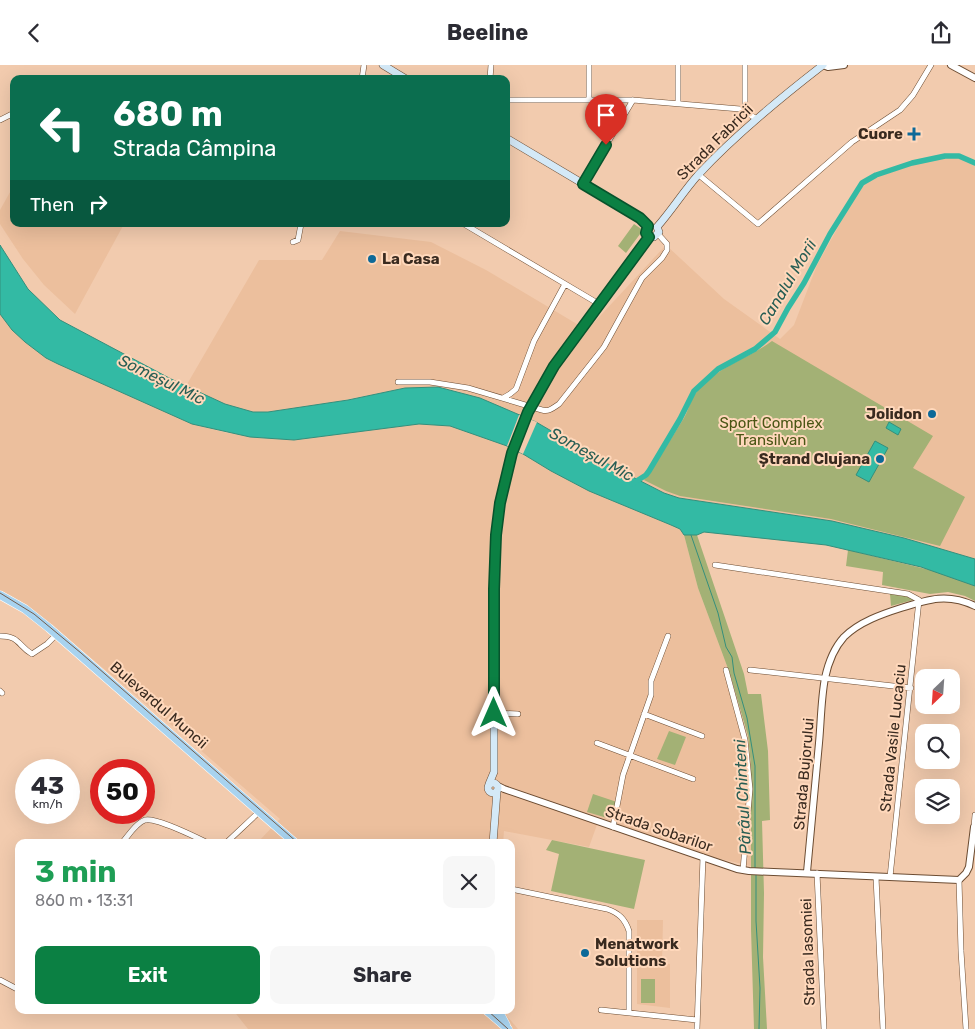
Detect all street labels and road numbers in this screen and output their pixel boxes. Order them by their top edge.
street label: Strada Fabricii [673,100,757,184]
street label: Bulevardul Muncii [106,658,212,752]
street label: Strada Vasile Lucaciu [876,663,910,813]
street label: Strada Bujorului [790,717,818,831]
street label: Strada Sobarilor [603,802,715,856]
street label: Strada Iasomiei [797,898,819,1006]

